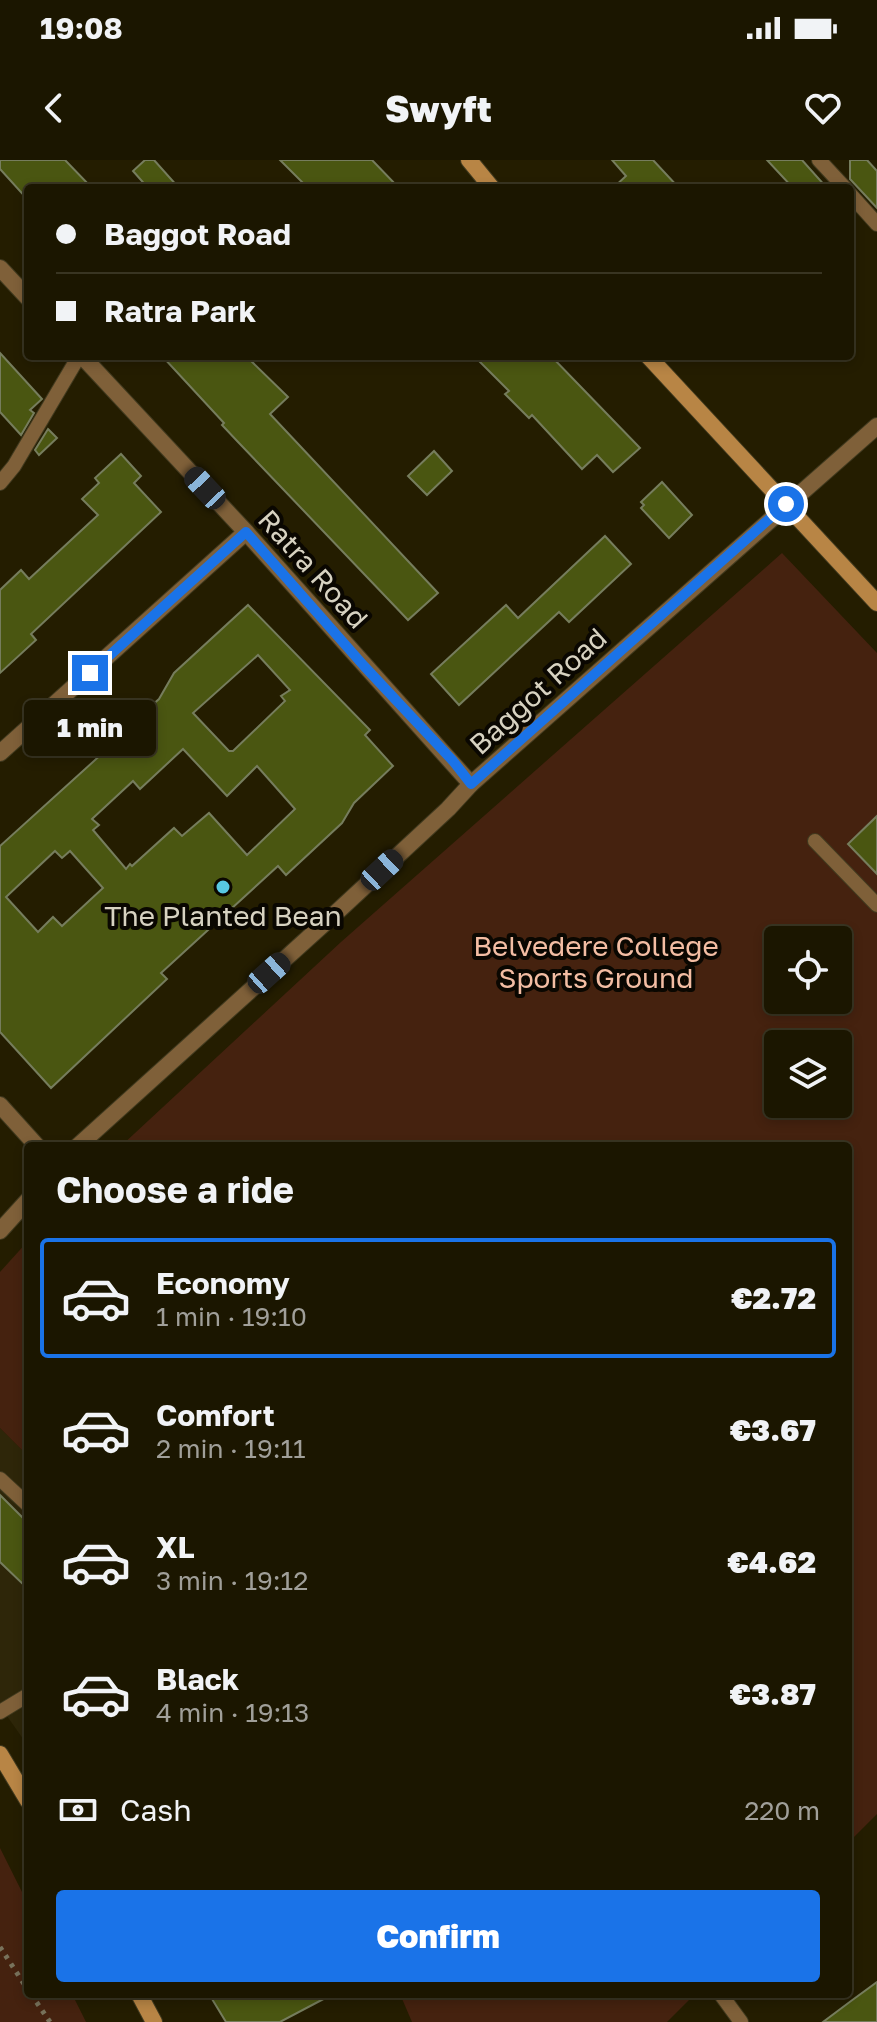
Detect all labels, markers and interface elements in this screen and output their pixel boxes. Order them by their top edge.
text: 19:08 [40,10,123,46]
icon: back [32,86,76,130]
icon: heart [801,86,845,130]
text: Swyft [385,87,492,130]
text: Baggot Road [104,216,291,252]
text: Ratra Park [104,293,256,329]
car [180,462,230,514]
route start [768,486,804,522]
street label: Ratra Road [252,503,375,635]
street label: Baggot Road [462,621,613,761]
route end [72,655,108,691]
callout: 1 min [24,701,156,757]
text: 1 min [57,712,123,743]
car [356,845,408,895]
marker: The Planted Bean [214,878,232,896]
place label: The Planted Bean [104,899,342,932]
map controls [764,926,852,1118]
button: locate [764,926,852,1014]
park label: Belvedere College Sports Ground [473,929,719,994]
car [243,948,295,998]
button: layers [764,1030,852,1118]
text: Choose a ride [56,1168,294,1211]
icon: car [60,1262,132,1334]
text: Economy [156,1265,290,1301]
text: €2.72 [731,1280,816,1316]
text: 1 min · 19:10 [156,1301,307,1332]
icon: car [60,1394,132,1466]
text: Comfort [156,1397,275,1433]
text: €3.67 [730,1412,816,1448]
text: 2 min · 19:11 [156,1433,306,1464]
icon: car [60,1526,132,1598]
text: XL [156,1529,195,1565]
text: €4.62 [727,1544,816,1580]
text: 3 min · 19:12 [156,1565,308,1596]
icon: car [60,1658,132,1730]
text: Black [156,1661,239,1697]
text: €3.87 [730,1676,816,1712]
text: 4 min · 19:13 [156,1697,309,1728]
icon: cash [56,1788,100,1832]
text: Cash [120,1792,192,1828]
text: 220 m [744,1795,820,1826]
button: Confirm [56,1890,820,1982]

